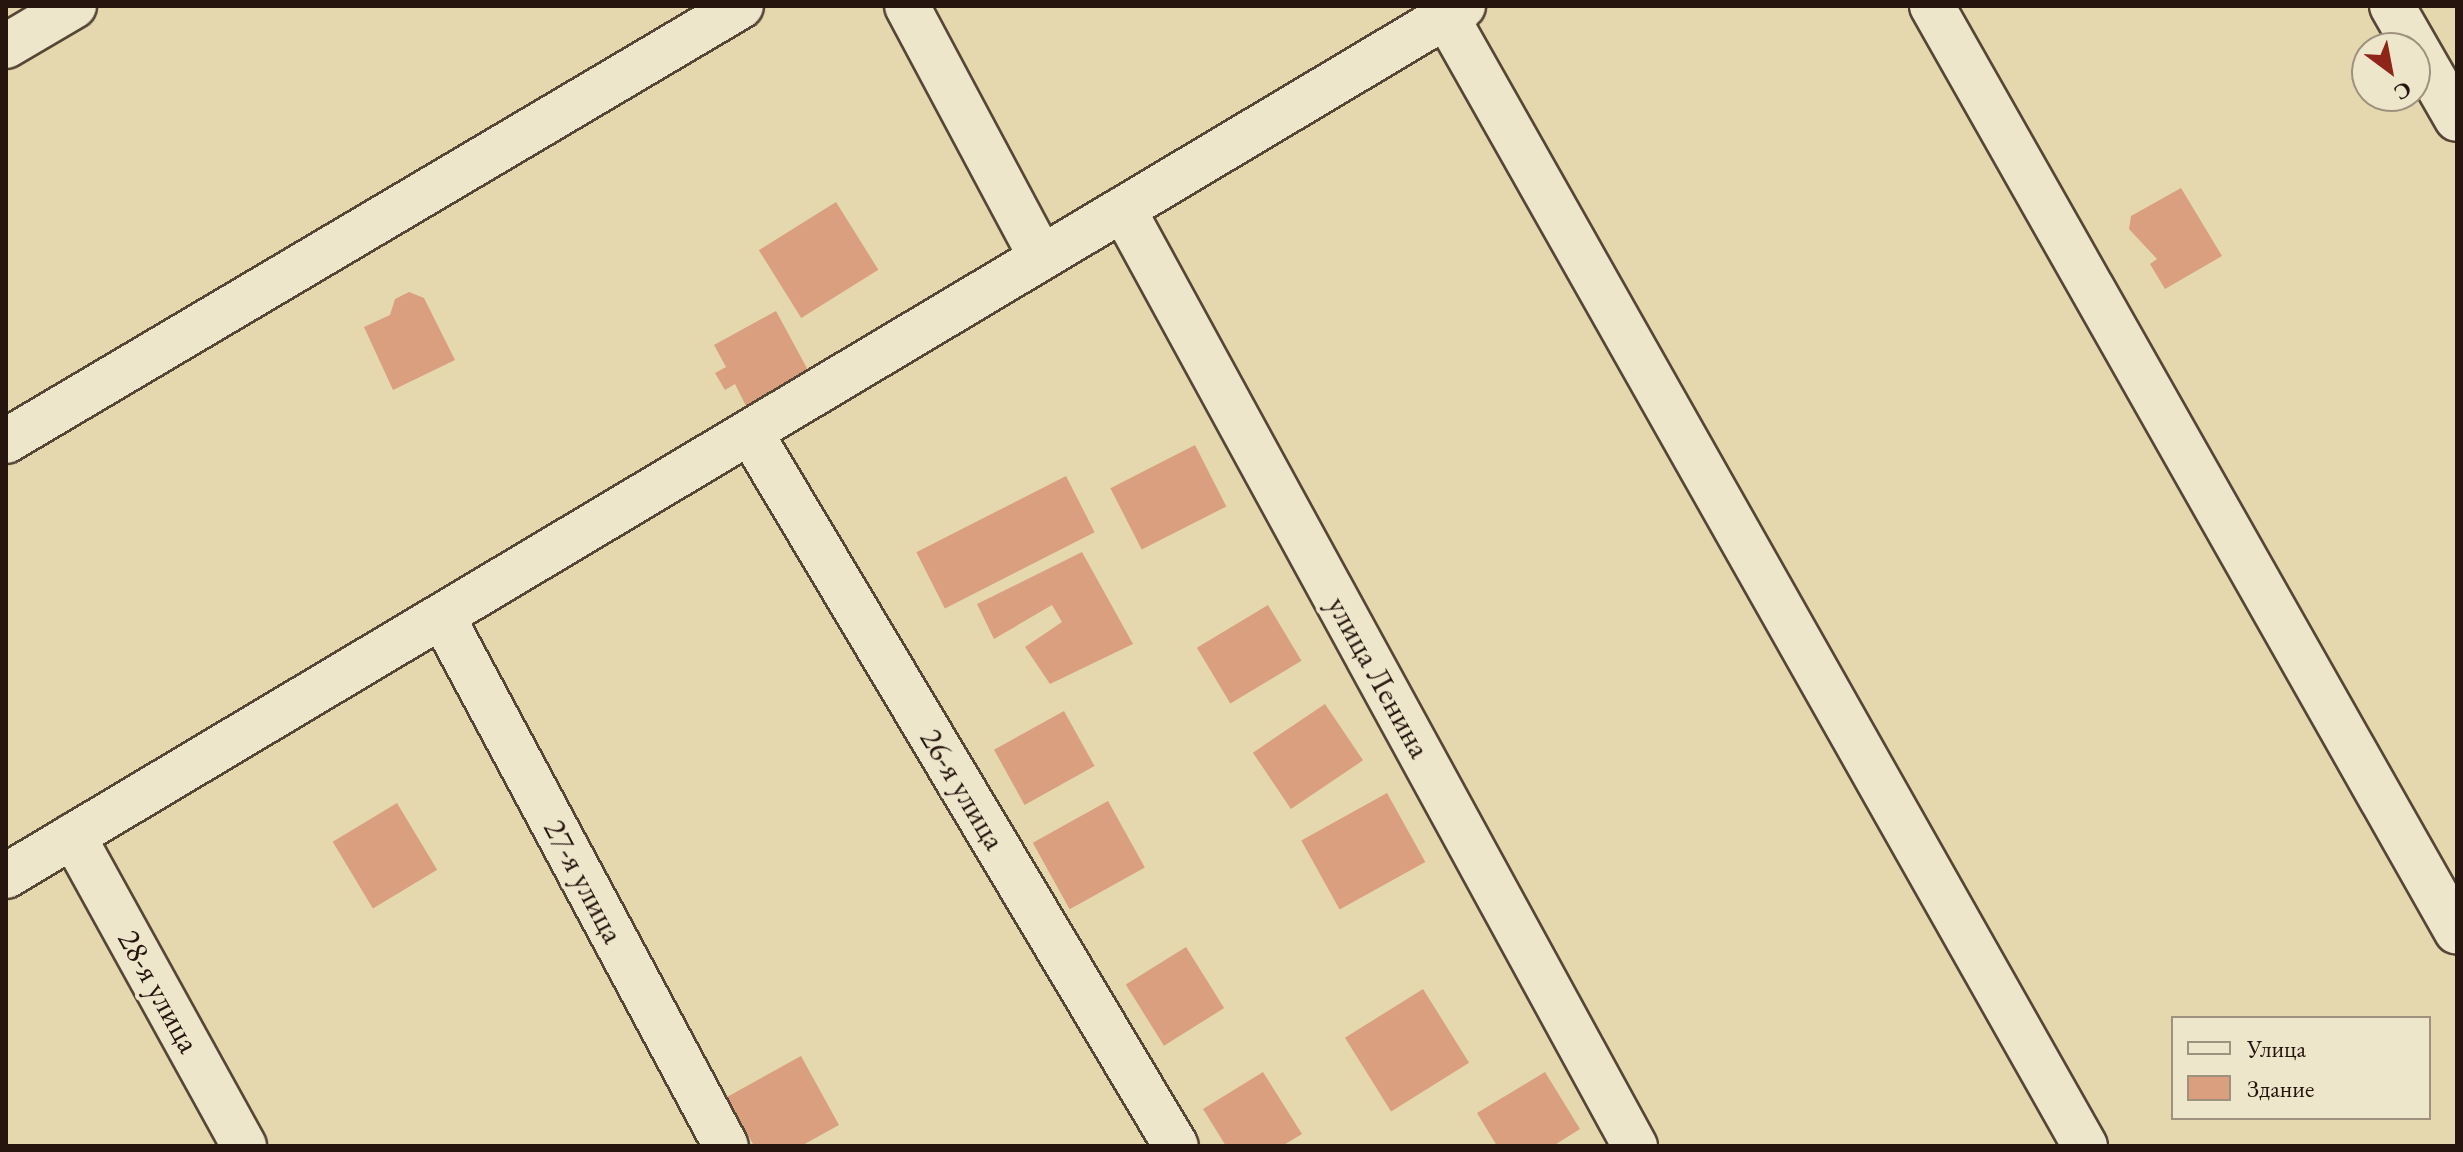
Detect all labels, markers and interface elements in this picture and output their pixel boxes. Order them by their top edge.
north arrow [2351,32,2431,112]
text: С [2389,75,2417,108]
street label: улица Ленина [1319,589,1439,765]
street label: 26-я улица [912,721,1014,857]
street label: 27-я улица [535,812,633,950]
street label: 28-я улица [110,923,208,1059]
legend [2171,1016,2431,1120]
text: Улица [2247,1033,2306,1064]
text: Здание [2247,1073,2314,1104]

